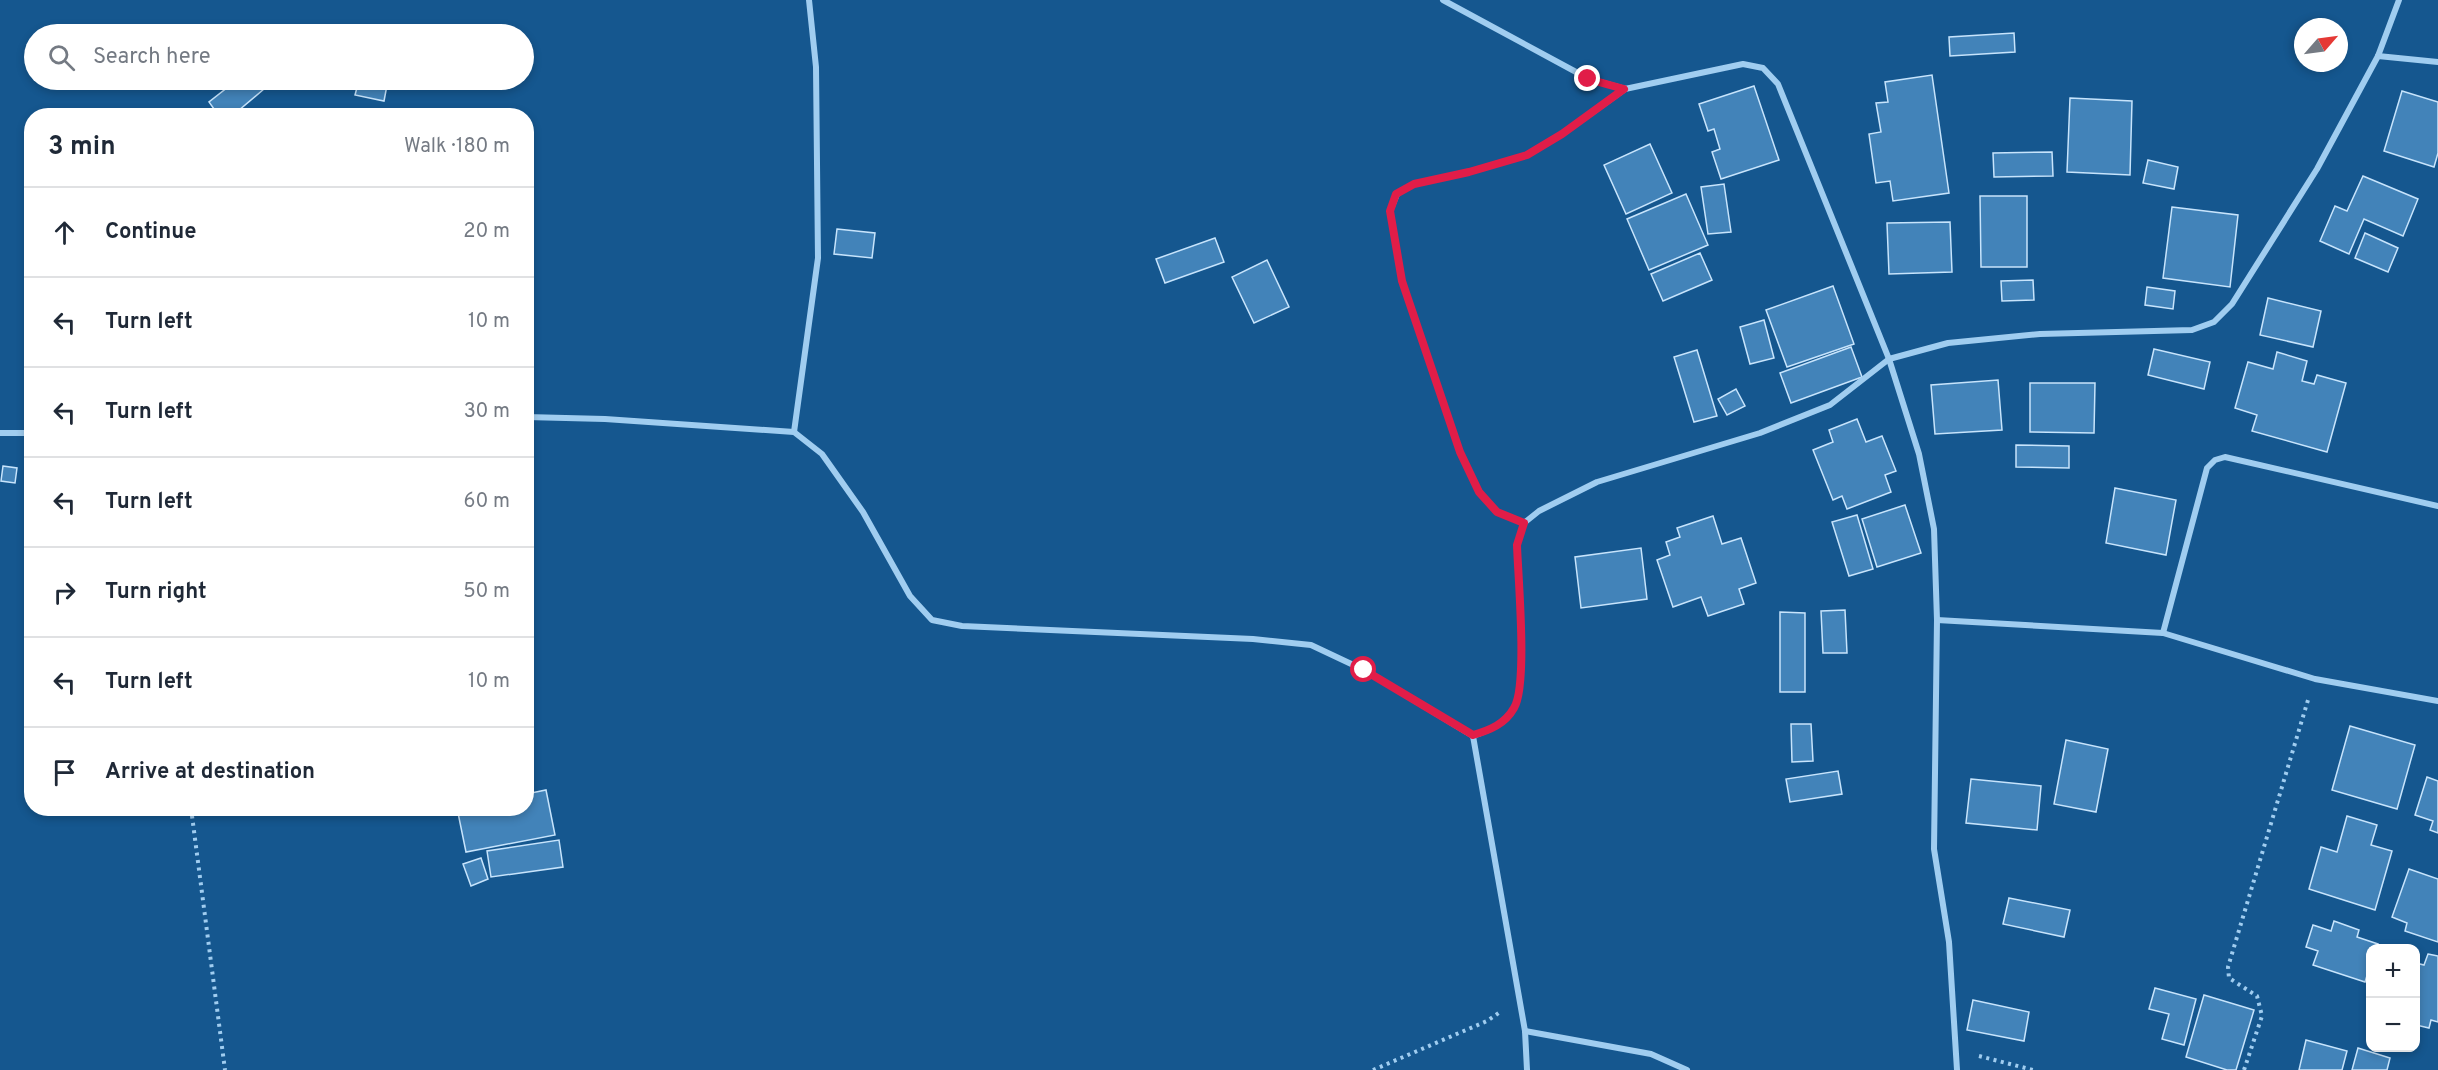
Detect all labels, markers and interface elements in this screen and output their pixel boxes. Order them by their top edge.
north arrow [2294,18,2348,72]
search box [24,24,534,90]
icon: search [45,41,78,74]
text: Search here [93,44,211,71]
route end [1574,65,1600,91]
text: 3 min [48,131,116,164]
text: Walk · 180 m [404,134,510,160]
icon: ahead [48,216,81,249]
text: Continue [105,219,196,246]
text: 20 m [463,219,510,245]
icon: left [48,306,81,339]
text: Turn left [105,309,193,336]
text: 10 m [468,309,510,335]
icon: left [48,396,81,429]
text: Turn left [105,399,193,426]
text: 30 m [464,399,510,425]
icon: left [48,486,81,519]
text: Turn left [105,489,193,516]
text: 60 m [464,489,510,515]
icon: right [48,576,81,609]
text: Turn right [105,579,207,606]
text: 50 m [463,579,510,605]
route start [1350,656,1376,682]
icon: left [48,666,81,699]
text: Turn left [105,669,193,696]
text: 10 m [468,669,510,695]
icon: arrive [48,756,81,789]
text: Arrive at destination [105,759,315,786]
map controls [2366,944,2420,1052]
button: + [2366,944,2420,998]
button: − [2366,998,2420,1052]

